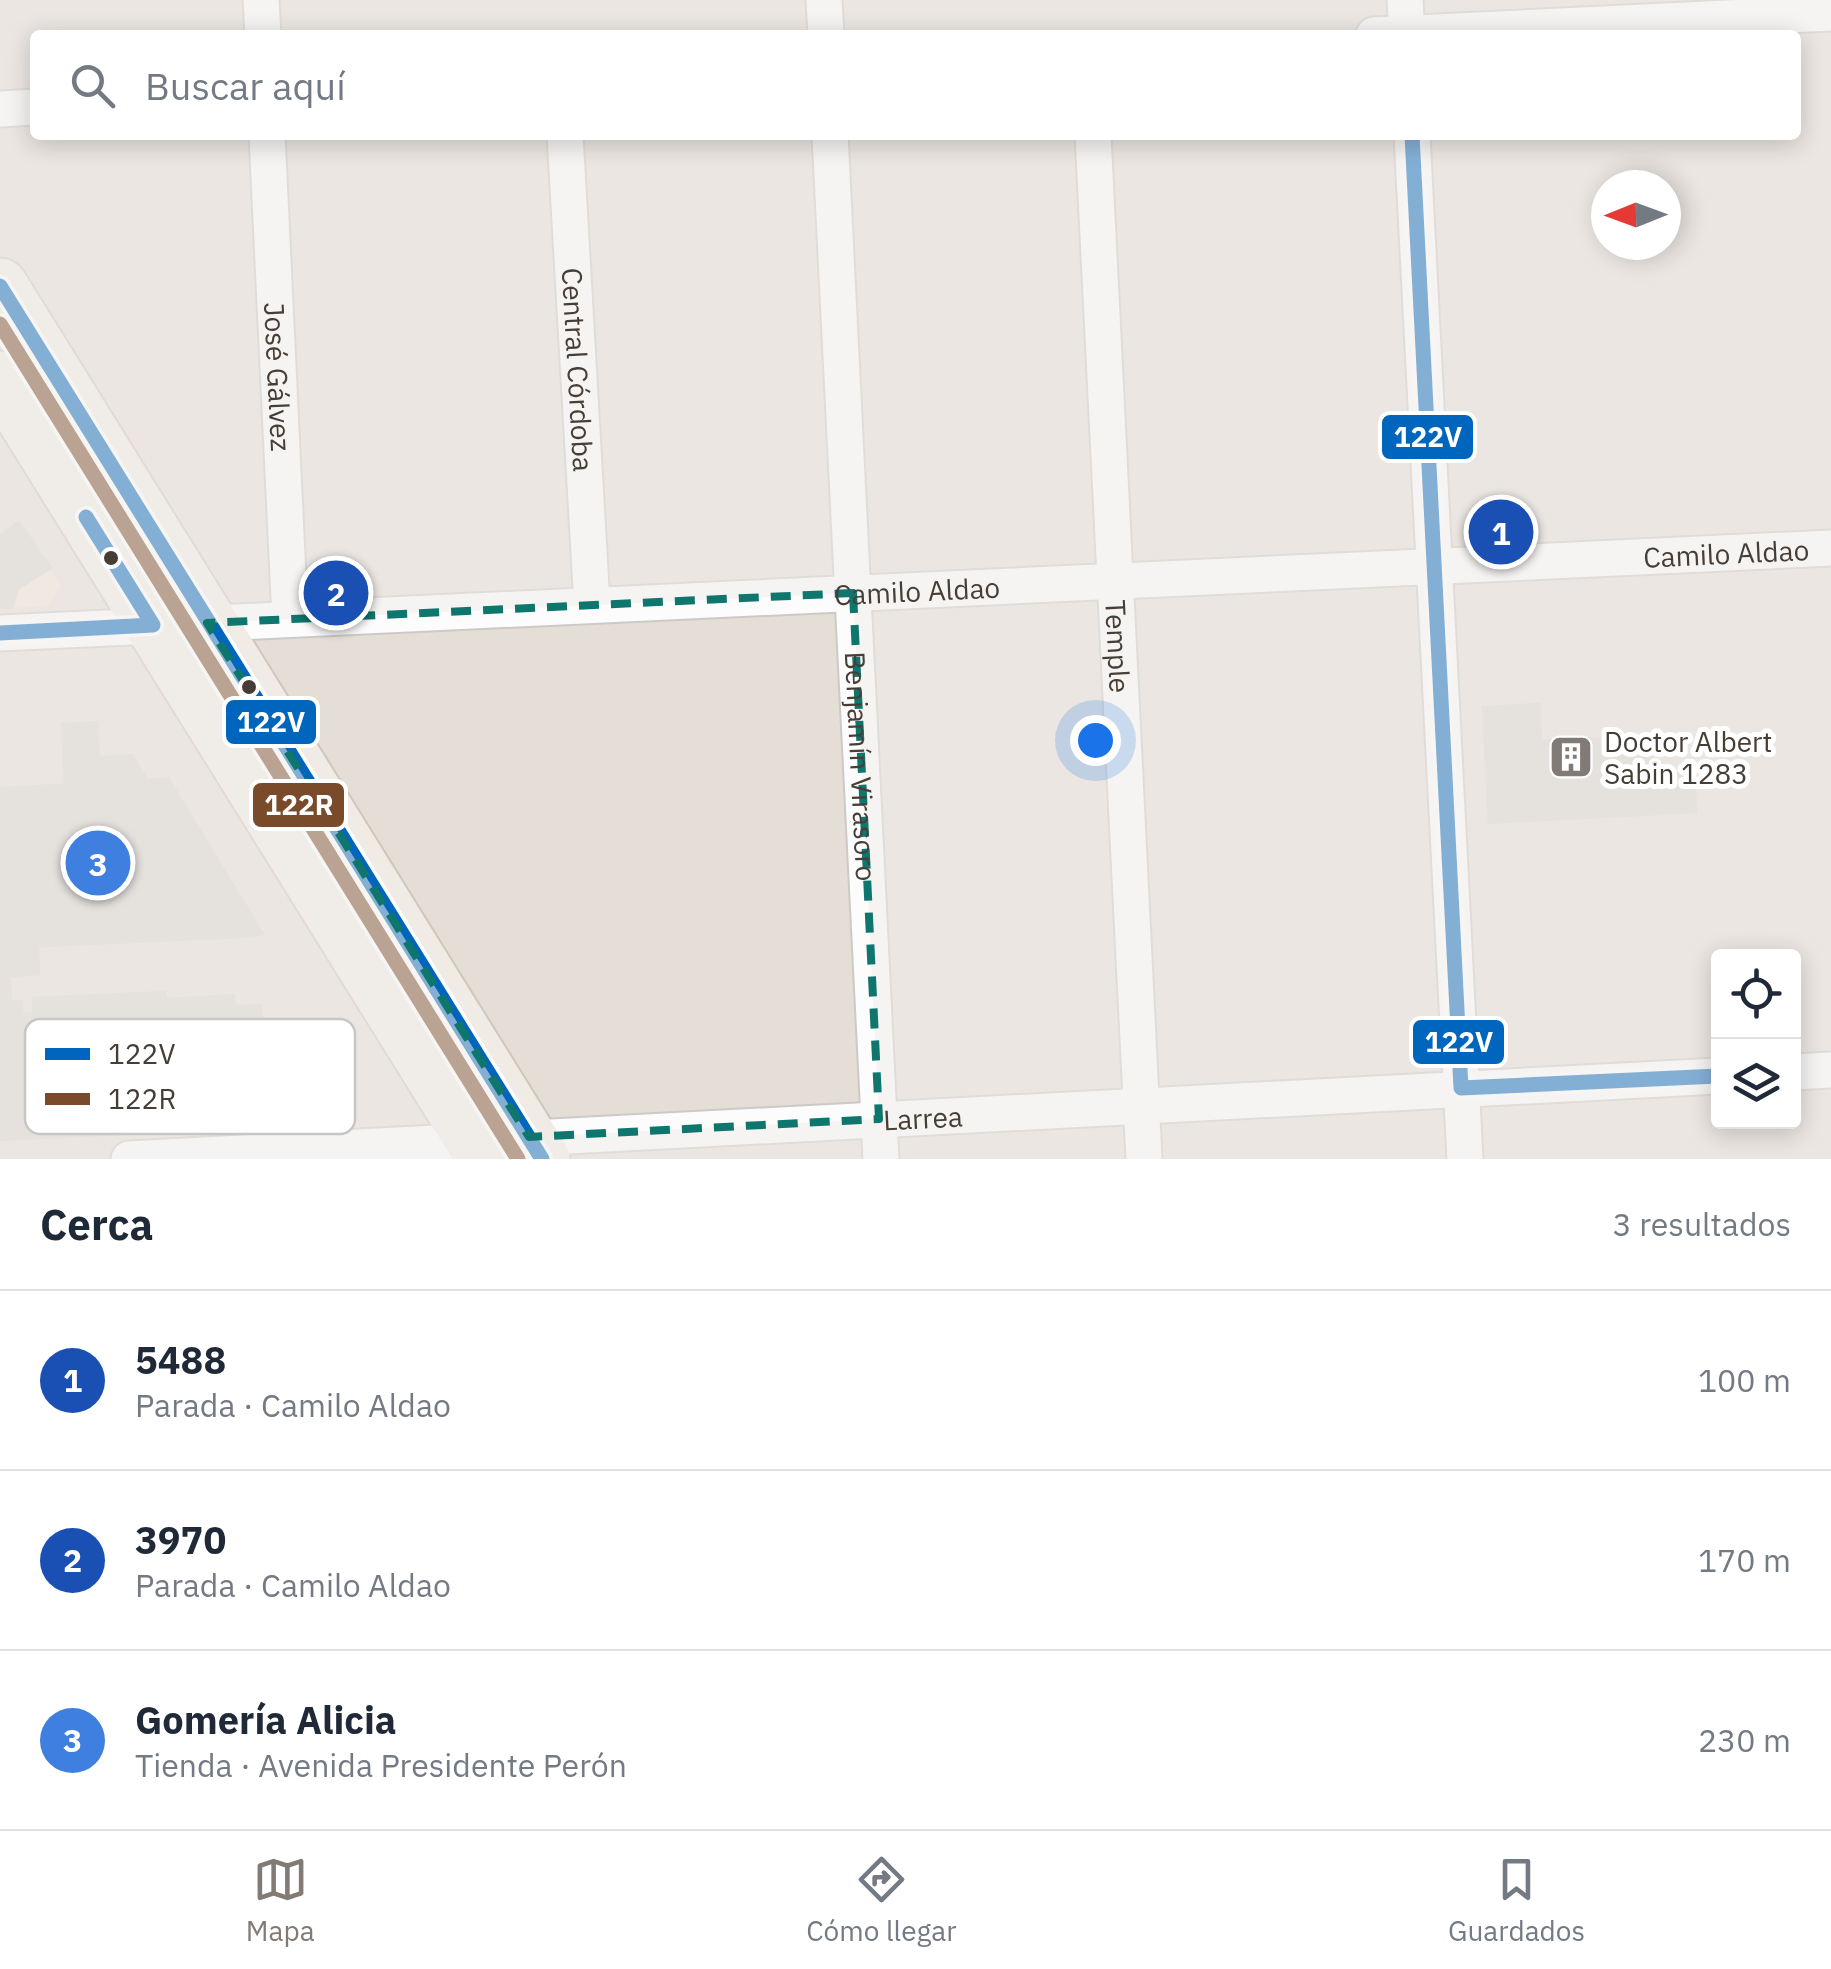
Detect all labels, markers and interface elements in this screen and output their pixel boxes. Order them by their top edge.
search box [30,30,1801,140]
icon: search [65,58,120,113]
text: Buscar aquí [145,61,346,110]
north arrow [1591,170,1681,260]
street label: Central Córdoba [554,267,603,473]
street label: José Gálvez [256,301,301,452]
line badge: 122V [1380,413,1475,461]
text: 122V [1394,418,1462,455]
pin: 1 [1468,494,1534,570]
street label: Camilo Aldao [1642,531,1810,575]
unlabelled marker [101,548,121,568]
pin: 2 [304,556,368,630]
street label: Camilo Aldao [833,568,1001,613]
street label: Temple [1098,599,1139,694]
street label: Benjamín Virasoro [837,650,886,882]
unlabelled marker [239,677,259,697]
line badge: 122V [224,698,318,746]
text: 122V [237,703,305,740]
your location [1070,715,1121,766]
place label: Doctor Albert Sabin 1283 [1604,723,1772,792]
building icon: Doctor Albert Sabin 1283 [1548,734,1594,780]
line badge: 122R [251,781,346,829]
text: 122R [264,786,334,823]
pin: 3 [66,826,130,900]
map controls [1711,949,1801,1129]
button: locate [1711,949,1801,1039]
line badge: 122V [1411,1018,1506,1066]
legend [25,1019,355,1134]
text: 122V [1425,1023,1493,1060]
text: 122V [108,1035,175,1072]
button: layers [1711,1039,1801,1129]
text: 122R [108,1080,176,1117]
street label: Larrea [882,1097,964,1138]
text: Cerca [40,1197,153,1252]
text: 3 resultados [1612,1203,1791,1245]
text: 5488 [135,1335,226,1384]
text: 1 [63,1359,82,1401]
text: 100 m [1698,1359,1791,1401]
text: Parada · Camilo Aldao [135,1384,451,1426]
text: 3970 [135,1515,226,1564]
text: 2 [63,1539,82,1581]
text: 170 m [1698,1539,1791,1581]
text: Parada · Camilo Aldao [135,1564,451,1606]
text: Gomería Alicia [135,1695,396,1744]
text: 3 [63,1719,82,1761]
text: 230 m [1698,1719,1791,1761]
text: Tienda · Avenida Presidente Perón [135,1744,627,1786]
tab: Mapa [246,1852,315,1949]
tab: Cómo llegar [806,1852,956,1949]
tab: Guardados [1448,1852,1585,1949]

